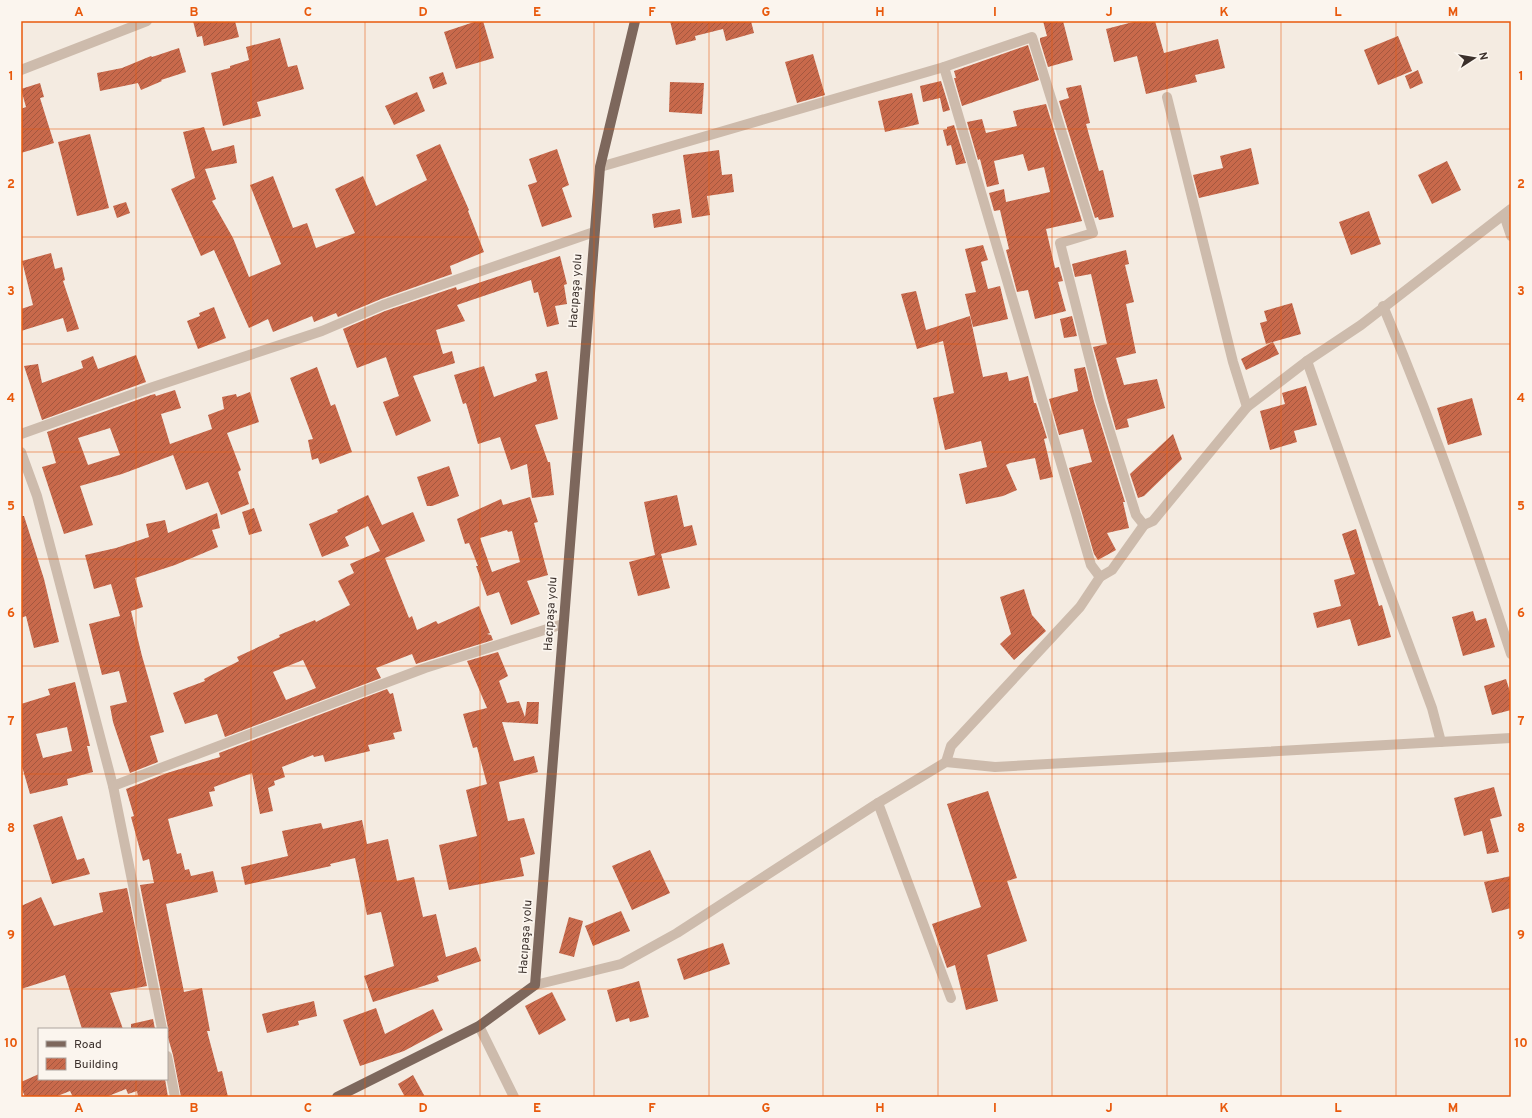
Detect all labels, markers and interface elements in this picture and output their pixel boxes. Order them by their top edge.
text: A [74,5,84,21]
text: B [190,5,199,21]
text: C [304,5,312,21]
text: D [418,5,428,21]
text: E [533,5,541,21]
text: F [648,5,656,21]
text: G [762,5,771,21]
text: H [875,5,885,21]
text: I [993,5,997,21]
text: J [1105,5,1113,21]
text: K [1219,5,1229,21]
text: L [1334,5,1342,21]
text: M [1448,5,1458,21]
north arrow [1454,38,1494,78]
text: N [1475,51,1490,61]
text: 1 [8,69,14,85]
text: 1 [1518,69,1524,85]
text: 2 [7,177,15,193]
text: 2 [1517,177,1525,193]
street label: Hacıpaşa yolu [565,253,587,329]
text: 3 [7,284,15,300]
text: 3 [1517,284,1525,300]
text: 4 [7,391,15,407]
text: 4 [1517,391,1525,407]
text: 5 [7,499,15,515]
text: 5 [1517,499,1525,515]
street label: Hacıpaşa yolu [540,576,562,652]
text: 6 [7,606,15,622]
text: 6 [1517,606,1525,622]
text: 7 [8,714,15,730]
text: 7 [1518,714,1525,730]
text: 8 [7,821,15,837]
text: 8 [1517,821,1525,837]
street label: Hacıpaşa yolu [515,899,537,975]
text: 9 [7,928,15,944]
text: 9 [1517,928,1525,944]
legend [38,1028,168,1080]
text: 10 [4,1036,18,1052]
text: 10 [1514,1036,1528,1052]
text: Road [74,1037,102,1053]
text: Building [74,1057,118,1073]
text: A [74,1101,84,1117]
text: B [190,1101,199,1117]
text: C [304,1101,312,1117]
text: D [418,1101,428,1117]
text: E [533,1101,541,1117]
text: F [648,1101,656,1117]
text: G [762,1101,771,1117]
text: H [875,1101,885,1117]
text: I [993,1101,997,1117]
text: J [1105,1101,1113,1117]
text: K [1219,1101,1229,1117]
text: L [1334,1101,1342,1117]
text: M [1448,1101,1458,1117]

